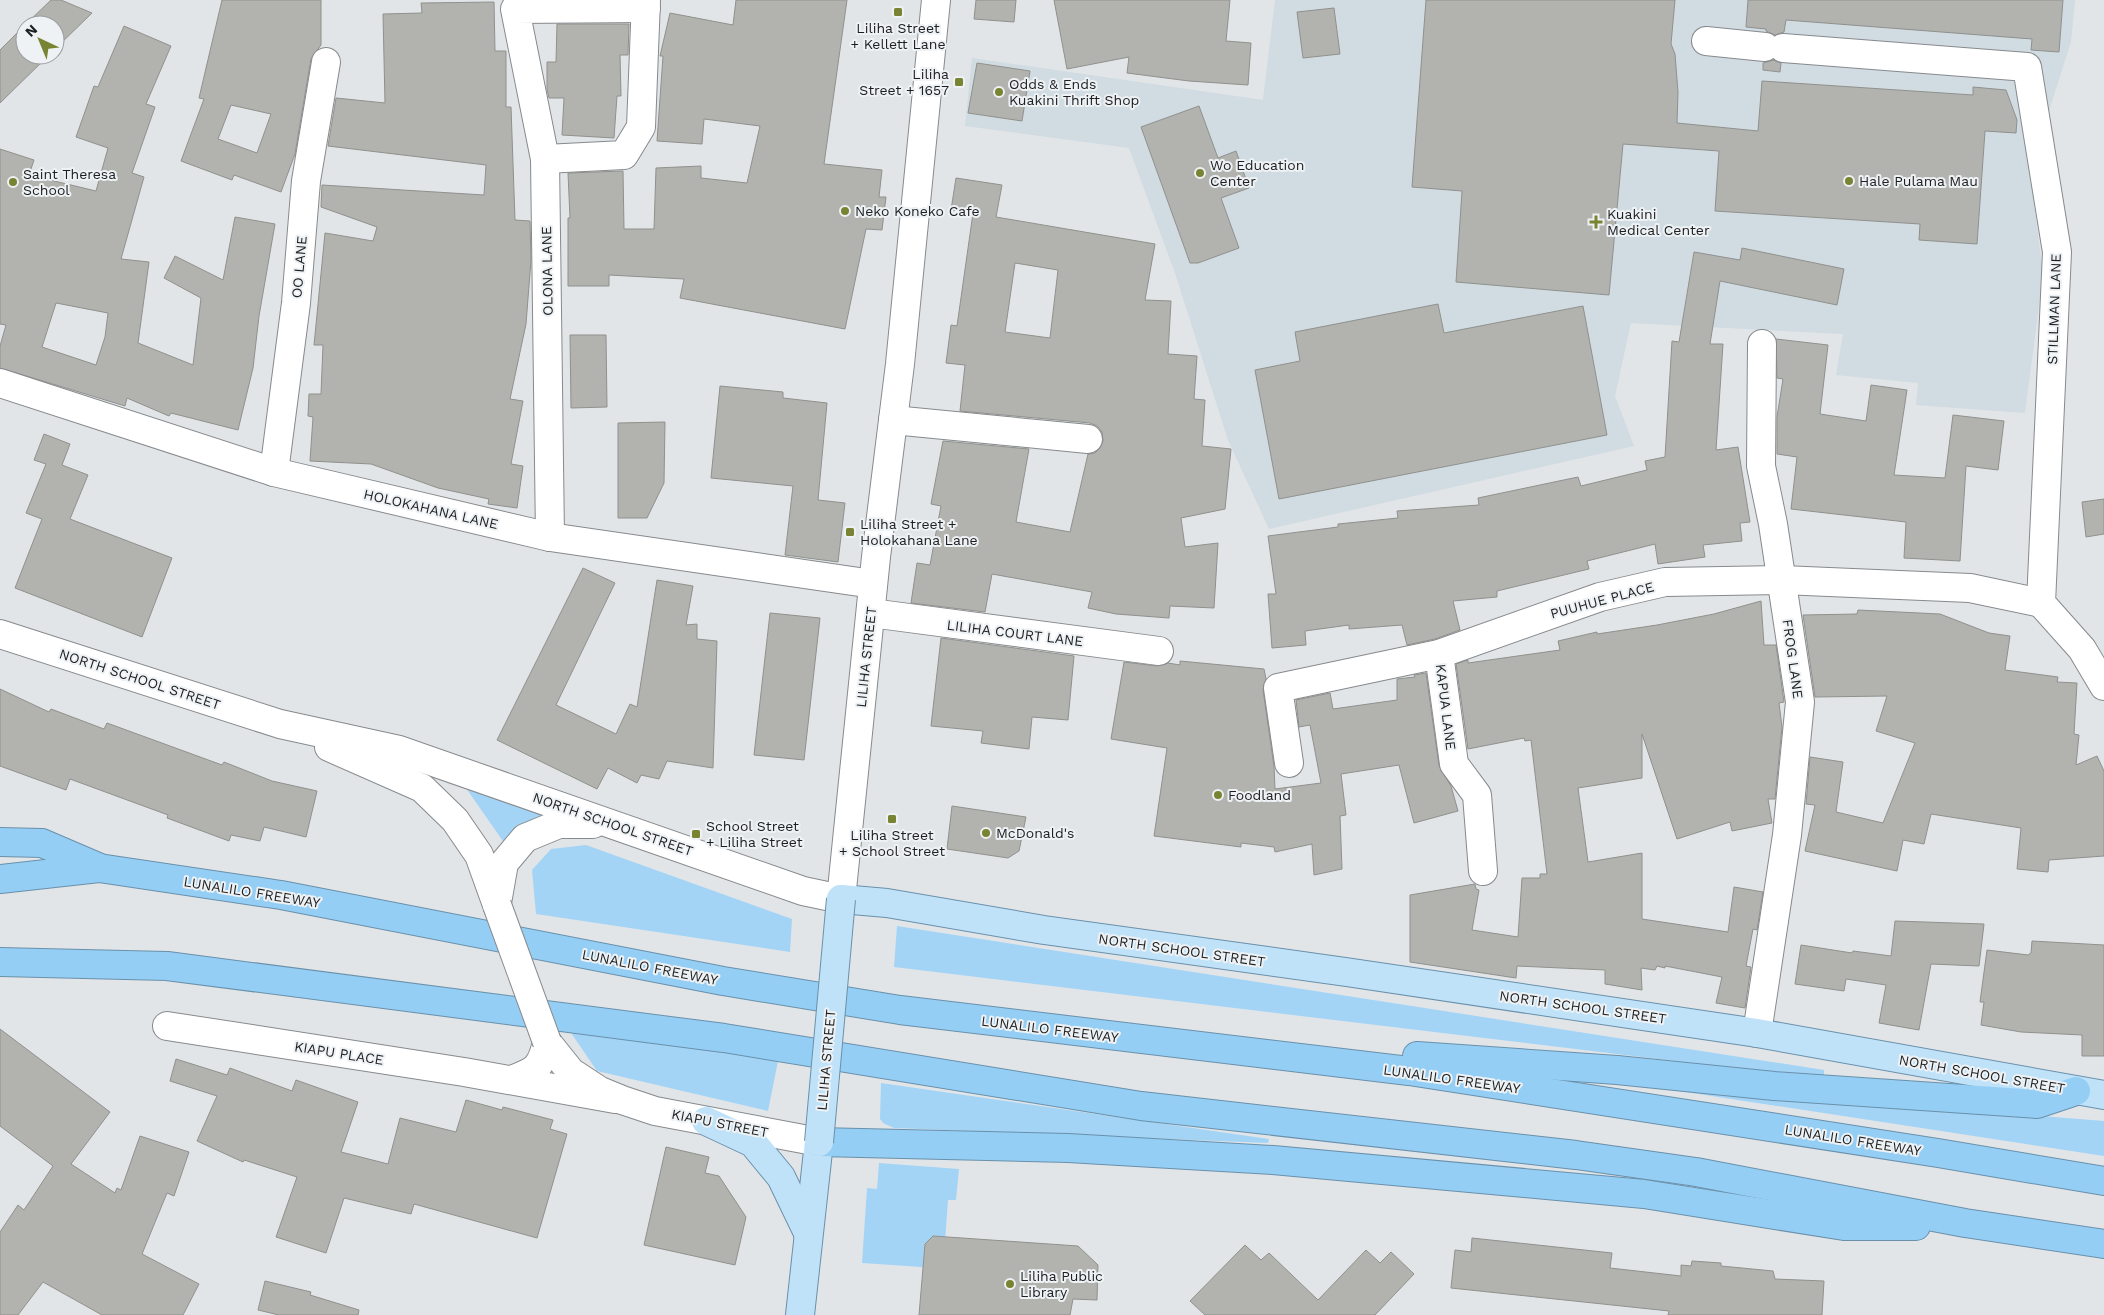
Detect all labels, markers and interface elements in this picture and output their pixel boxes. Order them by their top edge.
marker: Liliha Street + Kellett Lane [892,6,904,18]
north arrow [15,15,65,65]
place label: Liliha Street + Kellett Lane [851,20,946,52]
text: N [22,21,40,40]
place label: Liliha Street + 1657 [859,66,949,98]
marker: Liliha Street + 1657 [953,76,965,88]
place label: Odds & Ends Kuakini Thrift Shop [1009,76,1139,108]
marker: Odds & Ends Kuakini Thrift Shop [993,86,1005,98]
place label: Wo Education Center [1210,157,1304,189]
place label: Saint Theresa School [23,166,116,198]
marker: Wo Education Center [1194,167,1206,179]
place label: Hale Pulama Mau [1859,173,1978,189]
marker: Hale Pulama Mau [1843,175,1855,187]
marker: Saint Theresa School [7,176,19,188]
place label: Neko Koneko Cafe [855,203,980,219]
marker: Neko Koneko Cafe [839,205,851,217]
place label: Kuakini Medical Center [1607,206,1710,238]
marker: Kuakini Medical Center [1589,215,1603,229]
street label: OLONA LANE [538,226,556,316]
street label: OO LANE [288,235,310,299]
street label: STILLMAN LANE [2044,253,2064,365]
street label: HOLOKAHANA LANE [362,486,500,532]
place label: Liliha Street + Holokahana Lane [860,516,978,548]
marker: Liliha Street + Holokahana Lane [844,526,856,538]
street label: PUUHUE PLACE [1548,578,1656,622]
street label: LILIHA STREET [853,605,879,708]
street label: LILIHA COURT LANE [946,617,1084,649]
street label: FROG LANE [1780,618,1806,700]
street label: NORTH SCHOOL STREET [57,645,223,713]
street label: KAPUA LANE [1433,663,1459,751]
place label: Foodland [1228,787,1291,803]
street label: NORTH SCHOOL STREET [531,789,696,859]
marker: Foodland [1212,789,1224,801]
marker: Liliha Street + School Street [886,813,898,825]
place label: School Street + Liliha Street [706,818,803,850]
place label: McDonald's [996,825,1074,841]
place label: Liliha Street + School Street [839,827,945,859]
marker: McDonald's [980,827,992,839]
marker: School Street + Liliha Street [690,828,702,840]
street label: LUNALILO FREEWAY [182,873,322,911]
street label: NORTH SCHOOL STREET [1097,930,1267,970]
street label: LUNALILO FREEWAY [581,946,719,988]
street label: NORTH SCHOOL STREET [1498,987,1668,1027]
street label: LILIHA STREET [814,1008,838,1111]
street label: LUNALILO FREEWAY [980,1013,1120,1045]
street label: KIAPU PLACE [293,1038,385,1068]
street label: NORTH SCHOOL STREET [1898,1051,2067,1097]
street label: LUNALILO FREEWAY [1382,1061,1522,1097]
street label: KIAPU STREET [670,1106,770,1140]
street label: LUNALILO FREEWAY [1783,1121,1923,1159]
place label: Liliha Public Library [1020,1268,1103,1300]
marker: Liliha Public Library [1004,1278,1016,1290]

